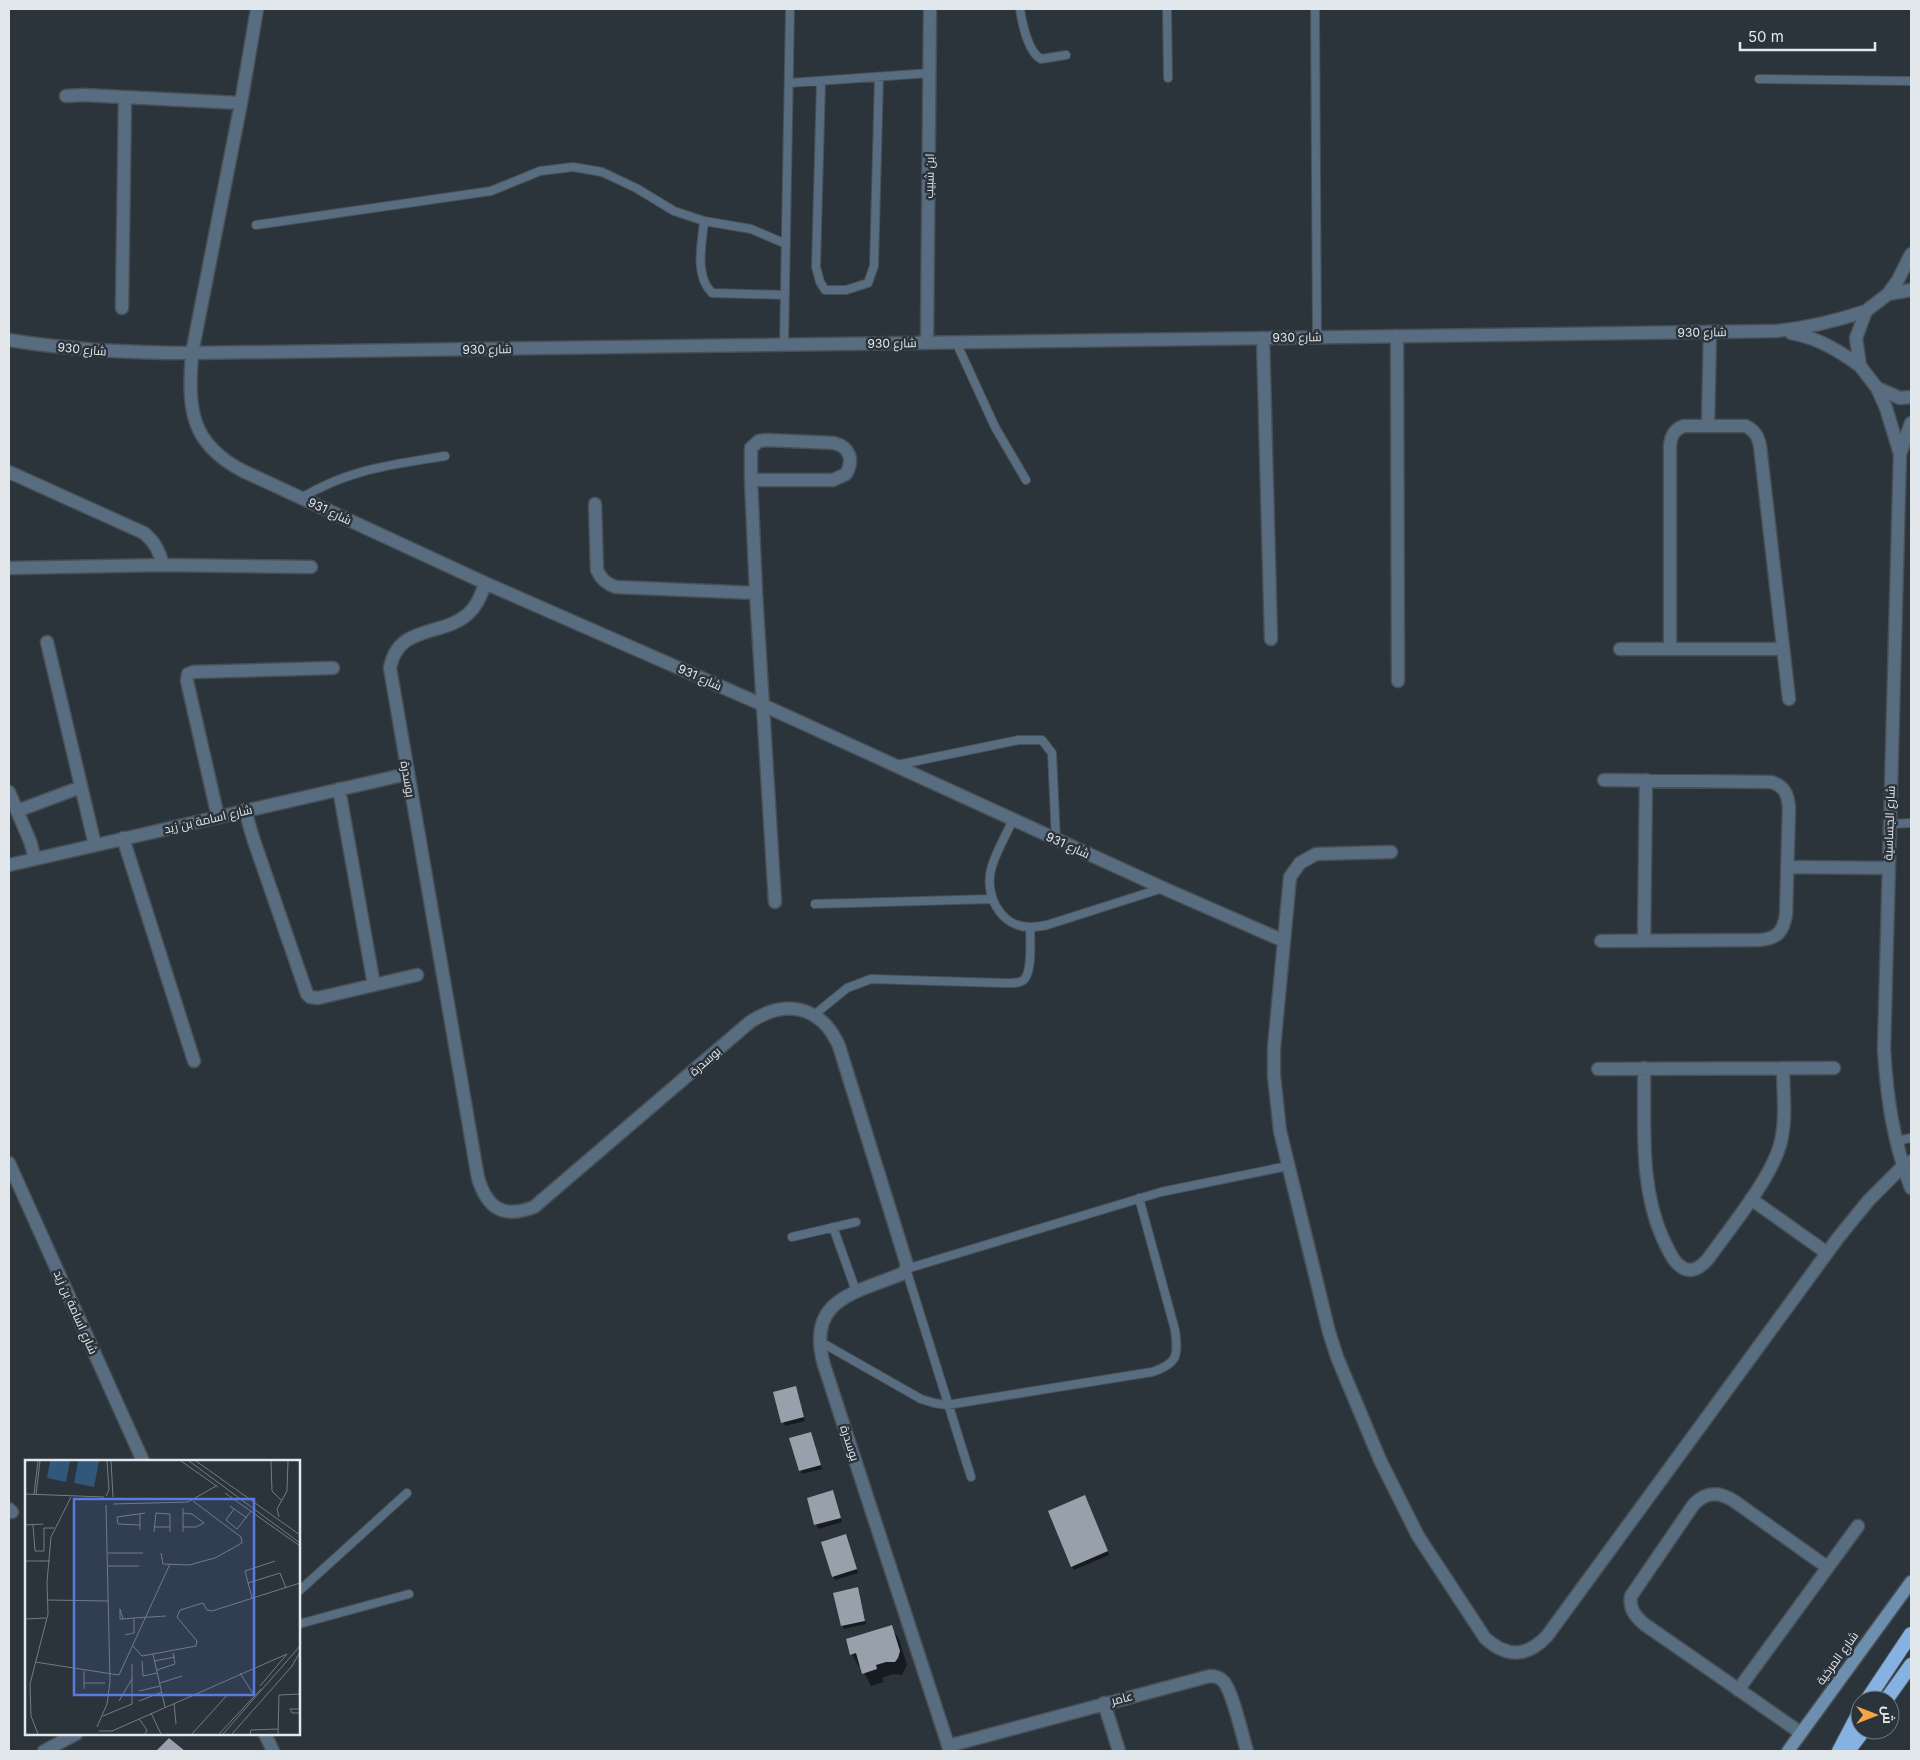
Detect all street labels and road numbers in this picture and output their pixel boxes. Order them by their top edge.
street label: ابن شبيب [921,153,937,199]
street label: شارع 930 [1677,324,1727,341]
street label: شارع 930 [1272,329,1322,346]
street label: شارع 930 [867,335,917,352]
street label: شارع 930 [57,339,107,360]
street label: شارع 930 [462,341,512,358]
street label: شارع 931 [305,494,354,529]
street label: شارع 931 [675,661,724,694]
street label: بوسدرة [397,760,419,798]
street label: شارع الجساسية [1880,785,1899,861]
street label: شارع اسامة بن زيد [162,802,254,837]
street label: شارع 931 [1043,829,1092,862]
street label: بوسدرة [686,1043,724,1079]
street label: شارع اسامة بن زيد [50,1268,101,1357]
street label: بوسدرة [837,1423,863,1463]
street label: شارع المرخية [1813,1628,1862,1688]
street label: عامر [1109,1688,1134,1708]

